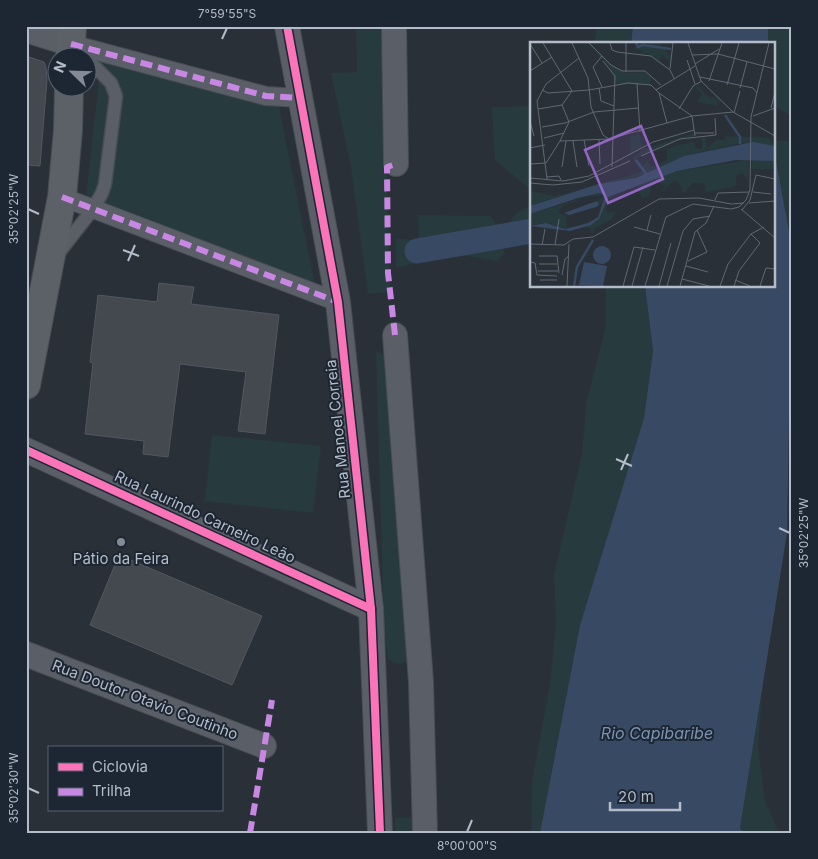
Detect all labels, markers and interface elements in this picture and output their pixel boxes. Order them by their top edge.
text: 7°59'55"S [198,6,257,21]
inset map [530,42,776,288]
north arrow [48,48,98,98]
text: N [50,58,69,75]
text: 35°02'25"W [6,173,21,244]
street label: Rua Manoel Correia [321,359,354,499]
street label: Rua Laurindo Carneiro Leão [112,466,299,567]
text: 35°02'25"W [796,497,811,568]
marker: Pátio da Feira [115,536,127,548]
place label: Pátio da Feira [73,549,169,568]
street label: Rua Doutor Otavio Coutinho [50,655,241,744]
water label: Rio Capibaribe [601,723,713,743]
legend [48,746,222,812]
text: 35°02'30"W [6,752,21,824]
text: Ciclovia [92,757,148,776]
scale bar [610,779,680,811]
text: Trilha [92,781,131,800]
text: 20 m [618,787,654,806]
text: 8°00'00"S [437,838,497,853]

